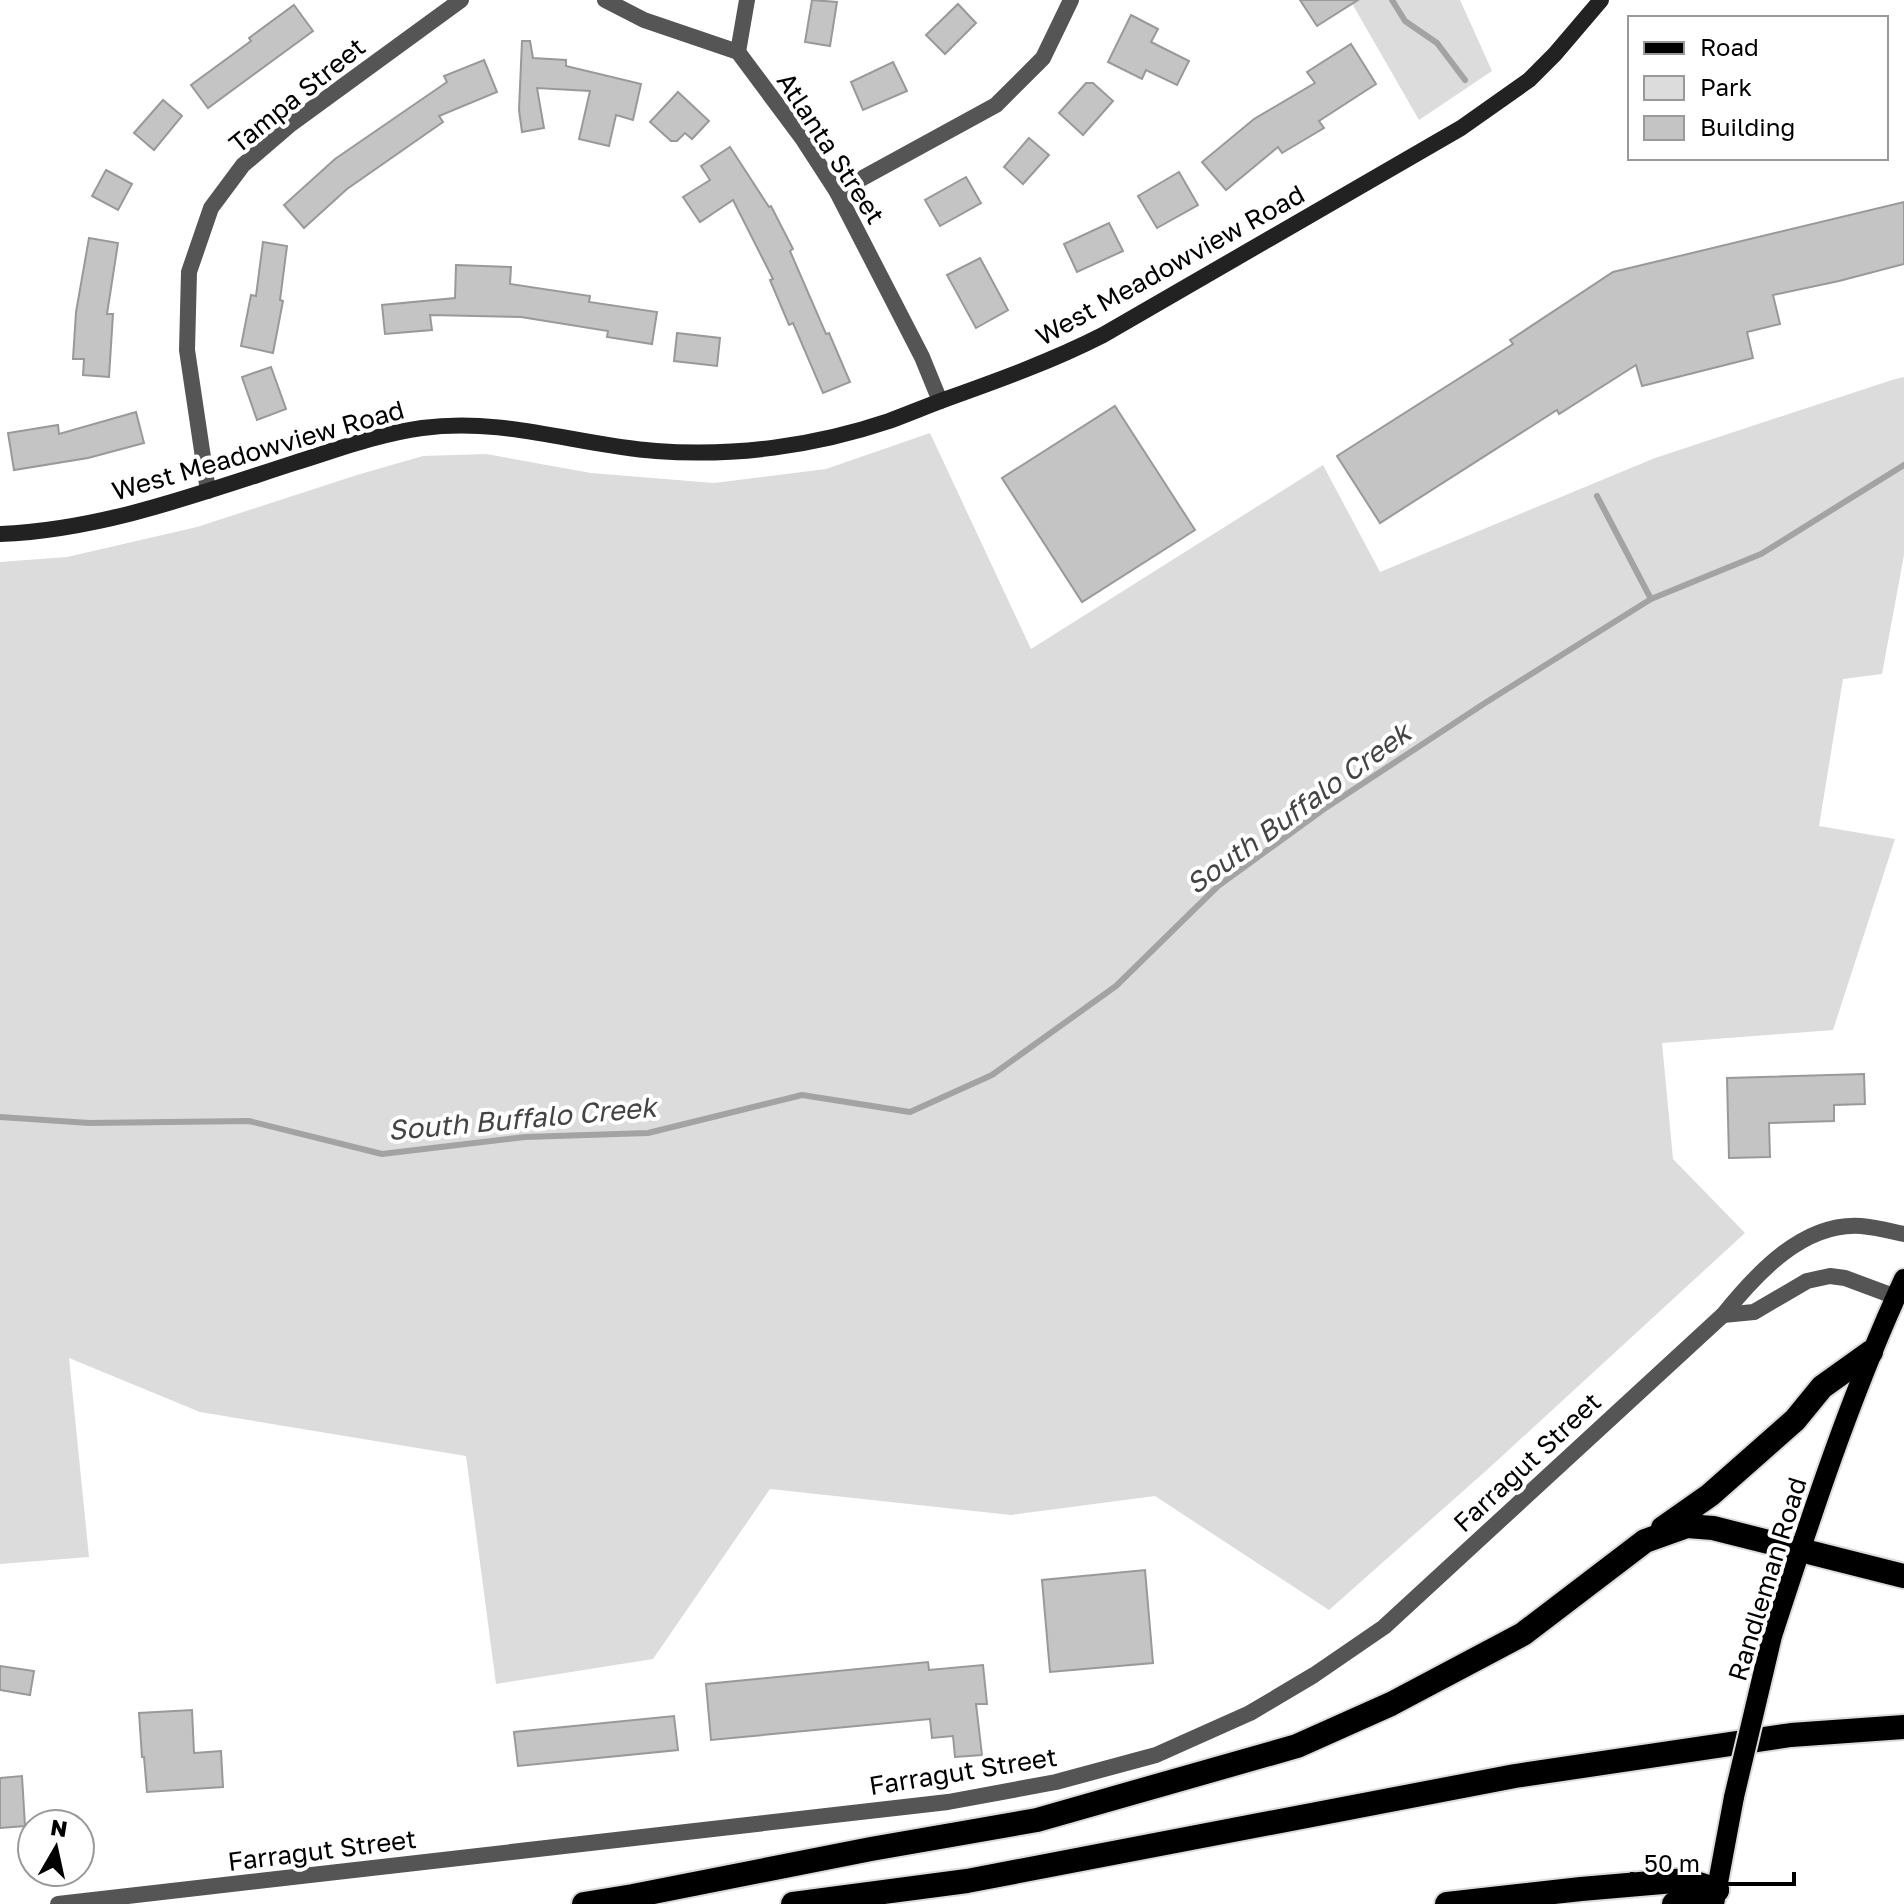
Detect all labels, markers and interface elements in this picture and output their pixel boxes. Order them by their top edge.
legend [1628,16,1888,160]
street label: Tampa Street [223,31,371,159]
text: Road [1700,32,1759,61]
street label: Atlanta Street [771,67,891,229]
text: Park [1700,72,1752,101]
text: Building [1700,112,1795,141]
street label: West Meadowview Road [1030,178,1310,352]
street label: West Meadowview Road [108,393,408,507]
water label: South Buffalo Creek [1179,714,1419,900]
water label: South Buffalo Creek [386,1090,661,1146]
street label: Farragut Street [1447,1386,1607,1538]
street label: Randleman Road [1721,1474,1813,1684]
street label: Farragut Street [867,1741,1059,1801]
north arrow [16,1808,96,1888]
text: N [49,1813,70,1842]
street label: Farragut Street [226,1823,418,1877]
scale bar [1632,1836,1794,1886]
text: 50 m [1644,1848,1700,1877]

